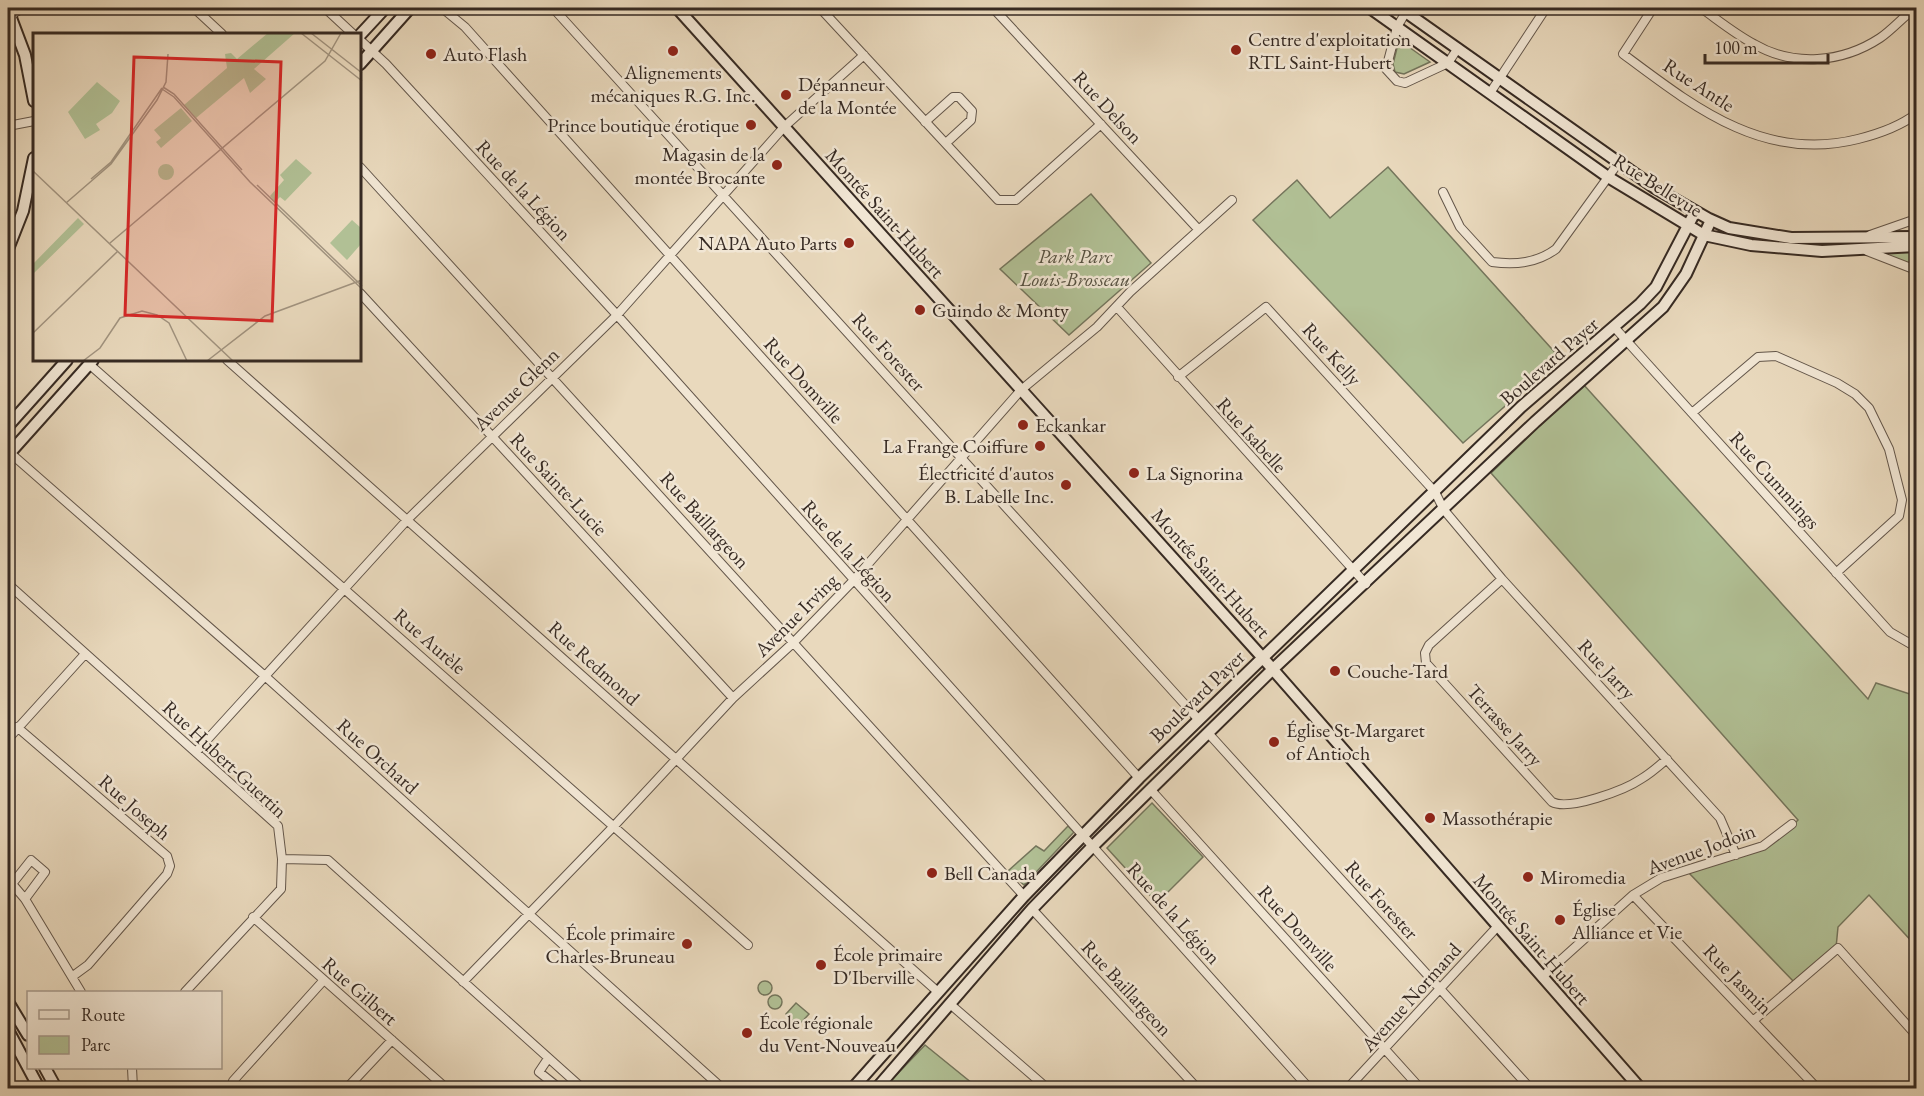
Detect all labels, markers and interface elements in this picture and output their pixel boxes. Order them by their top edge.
place label: Centre d'exploitation RTL Saint-Hubert [1248,26,1412,75]
scale bar [1705,27,1828,65]
inset map [33,33,362,362]
text: 100 m [1714,36,1758,59]
place label: Auto Flash [442,41,527,67]
marker: Centre d'exploitation RTL Saint-Hubert [1229,43,1243,57]
marker: Alignements mécaniques R.G. Inc. [666,44,680,58]
marker: Auto Flash [424,47,438,61]
street label: Rue Antle [1658,52,1740,118]
place label: Alignements mécaniques R.G. Inc. [590,59,756,108]
street label: Rue Delson [1067,65,1149,150]
place label: Dépanneur de la Montée [798,71,897,120]
marker: Dépanneur de la Montée [779,88,793,102]
place label: Prince boutique érotique [547,112,739,138]
marker: Prince boutique érotique [744,118,758,132]
street label: Rue de la Légion [471,134,578,246]
place label: Magasin de la montée Brocante [635,141,765,190]
street label: Montée Saint-Hubert [820,143,951,284]
street label: Rue Bellevue [1608,147,1708,223]
marker: Magasin de la montée Brocante [770,158,784,172]
place label: NAPA Auto Parts [698,230,837,256]
marker: NAPA Auto Parts [842,236,856,250]
park label: Park Parc Louis-Brosseau [1019,243,1130,292]
place label: Guindo & Monty [932,297,1069,323]
marker: Guindo & Monty [913,303,927,317]
street label: Rue Forester [847,307,932,397]
street label: Boulevard Payer [1494,311,1604,411]
street label: Rue Kelly [1297,317,1367,391]
street label: Rue Domville [758,331,850,429]
street label: Avenue Glenn [467,341,565,437]
street label: Rue Isabelle [1211,392,1293,479]
place label: Eckankar [1035,412,1106,438]
marker: Eckankar [1016,418,1030,432]
street label: Rue Cummings [1724,426,1826,534]
street label: Rue Sainte-Lucie [504,427,614,541]
place label: La Frange Coiffure [883,433,1028,459]
marker: La Frange Coiffure [1033,439,1047,453]
place label: Électricité d'autos B. Labelle Inc. [918,460,1054,509]
place label: La Signorina [1146,460,1243,486]
street label: Rue Baillargeon [654,466,756,574]
marker: La Signorina [1127,466,1141,480]
marker: Électricité d'autos B. Labelle Inc. [1059,478,1073,492]
street label: Rue de la Légion [796,494,902,608]
street label: Montée Saint-Hubert [1146,503,1277,644]
street label: Avenue Irving [748,567,844,663]
street label: Rue Aurèle [388,602,472,680]
street label: Rue Redmond [543,615,646,712]
street label: Rue Jarry [1572,633,1642,705]
street label: Boulevard Payer [1144,644,1250,748]
place label: Couche-Tard [1347,658,1449,684]
marker: Couche-Tard [1328,664,1342,678]
street label: Terrasse Jarry [1461,678,1549,772]
street label: Rue Hubert-Guertin [157,695,293,824]
street label: Rue Orchard [331,712,425,800]
place label: Église St-Margaret of Antioch [1286,717,1425,766]
marker: Église St-Margaret of Antioch [1267,735,1281,749]
street label: Rue Joseph [93,768,177,846]
place label: Massothérapie [1442,805,1553,831]
marker: Massothérapie [1423,811,1437,825]
street label: Avenue Jodoin [1642,817,1759,881]
street label: Rue Forester [1340,855,1425,945]
street label: Rue de la Légion [1121,856,1227,970]
place label: Bell Canada [944,860,1036,886]
place label: Miromedia [1540,864,1626,890]
marker: Bell Canada [925,866,939,880]
street label: Montée Saint-Hubert [1468,868,1597,1011]
marker: Miromedia [1521,870,1535,884]
street label: Rue Domville [1252,879,1344,977]
place label: Église Alliance et Vie [1571,896,1682,945]
marker: Église Alliance et Vie [1553,913,1567,927]
place label: École primaire Charles-Bruneau [545,920,675,969]
street label: Rue Baillargeon [1076,934,1178,1042]
street label: Avenue Normand [1354,936,1467,1058]
marker: École primaire Charles-Bruneau [680,937,694,951]
street label: Rue Jasmin [1698,938,1779,1020]
place label: École primaire D'Iberville [833,941,943,990]
street label: Rue Gilbert [317,951,404,1031]
marker: École primaire D'Iberville [814,958,828,972]
legend [27,991,222,1069]
text: Route [81,1003,125,1026]
place label: École régionale du Vent-Nouveau [759,1009,897,1058]
marker: École régionale du Vent-Nouveau [740,1026,754,1040]
text: Parc [81,1033,111,1056]

